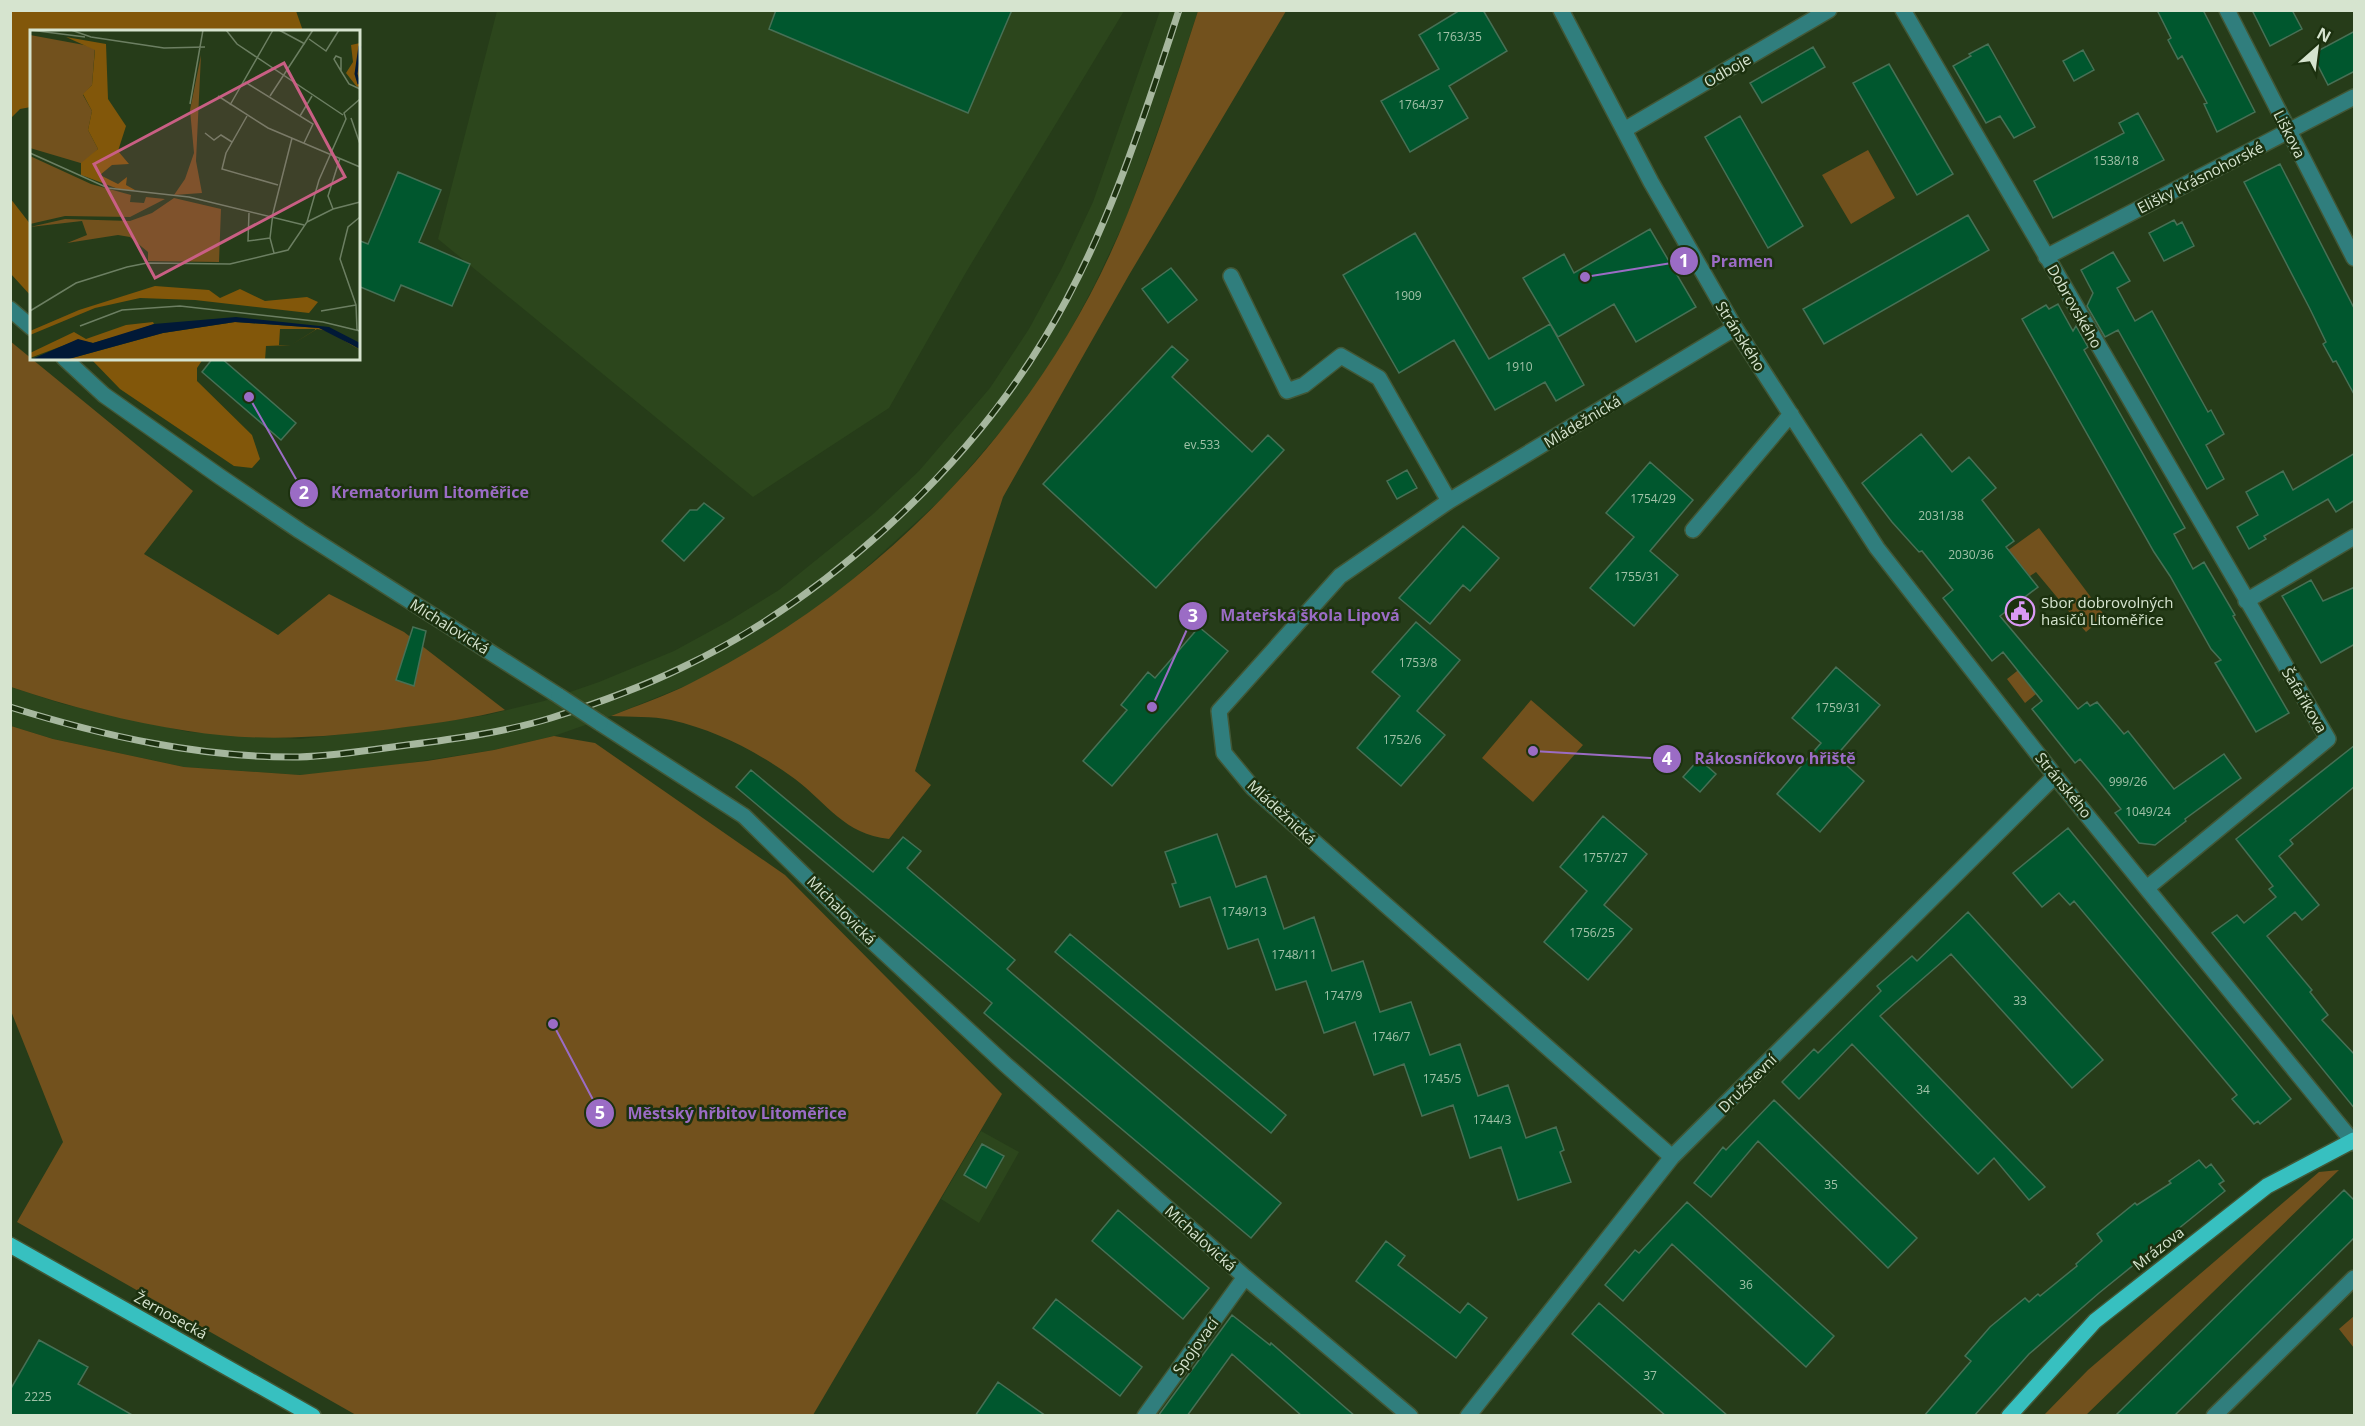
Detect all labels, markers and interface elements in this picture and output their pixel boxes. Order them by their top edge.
north arrow [2287,18,2347,78]
text: N [2313,22,2335,48]
house number: 1763/35 [1436,28,1482,45]
inset map [30,30,360,360]
street label: Odboje [1700,49,1754,91]
house number: 1764/37 [1398,96,1444,113]
street label: Liškova [2269,107,2311,161]
street label: Elišky Krásnohorské [2133,136,2267,218]
house number: 1538/18 [2093,152,2139,169]
callout: Pramen [1669,244,1785,278]
text: 1 [1679,248,1689,272]
text: Pramen [1711,250,1773,272]
street label: Dobrovského [2043,261,2107,351]
house number: 1909 [1394,287,1422,304]
street label: Stránského [1712,297,1770,375]
house number: 1910 [1505,358,1533,375]
street label: Mládežnická [1540,390,1624,452]
house number: ev.533 [1184,436,1220,453]
callout: Krematorium Litoměřice [289,476,541,510]
text: 2 [299,480,309,504]
text: Krematorium Litoměřice [331,481,529,503]
house number: 1754/29 [1630,490,1676,507]
house number: 2031/38 [1918,507,1964,524]
house number: 2030/36 [1948,546,1994,563]
house number: 1755/31 [1614,568,1660,585]
place label: Sbor dobrovolných hasičů Litoměřice [2041,592,2173,629]
street label: Michalovická [407,594,493,658]
public building icon: Sbor dobrovolných hasičů Litoměřice [2004,595,2036,627]
callout: Mateřská škola Lipová [1178,599,1412,633]
text: 3 [1188,603,1198,627]
text: Mateřská škola Lipová [1220,604,1400,626]
house number: 1753/8 [1399,654,1437,671]
street label: Šafaříkova [2278,664,2332,736]
house number: 1759/31 [1815,699,1861,716]
house number: 1752/6 [1383,731,1421,748]
callout: Rákosníčkovo hřiště [1652,742,1868,776]
text: 4 [1662,746,1672,770]
text: Rákosníčkovo hřiště [1694,747,1856,769]
street label: Stránského [2031,748,2097,822]
house number: 999/26 [2109,773,2147,790]
street label: Mládežnická [1243,775,1321,849]
house number: 1049/24 [2125,803,2171,820]
house number: 1757/27 [1582,849,1628,866]
street label: Michalovická [803,871,881,949]
house number: 1749/13 [1221,903,1267,920]
house number: 1756/25 [1569,924,1615,941]
house number: 1748/11 [1271,946,1317,963]
house number: 1747/9 [1324,987,1362,1004]
house number: 33 [2013,992,2027,1009]
house number: 1746/7 [1372,1028,1410,1045]
street label: Družstevní [1714,1049,1781,1116]
house number: 1745/5 [1423,1070,1461,1087]
house number: 34 [1916,1081,1930,1098]
callout: Městský hřbitov Litoměřice [585,1096,858,1130]
text: 5 [595,1100,605,1124]
text: Městský hřbitov Litoměřice [627,1102,847,1124]
house number: 1744/3 [1473,1111,1511,1128]
house number: 35 [1824,1176,1838,1193]
street label: Michalovická [1161,1201,1241,1275]
street label: Mrázova [2128,1222,2188,1274]
house number: 36 [1739,1276,1753,1293]
street label: Žernosecká [131,1287,211,1343]
street label: Spojovací [1167,1312,1223,1379]
house number: 37 [1643,1367,1657,1384]
house number: 2225 [24,1388,52,1405]

